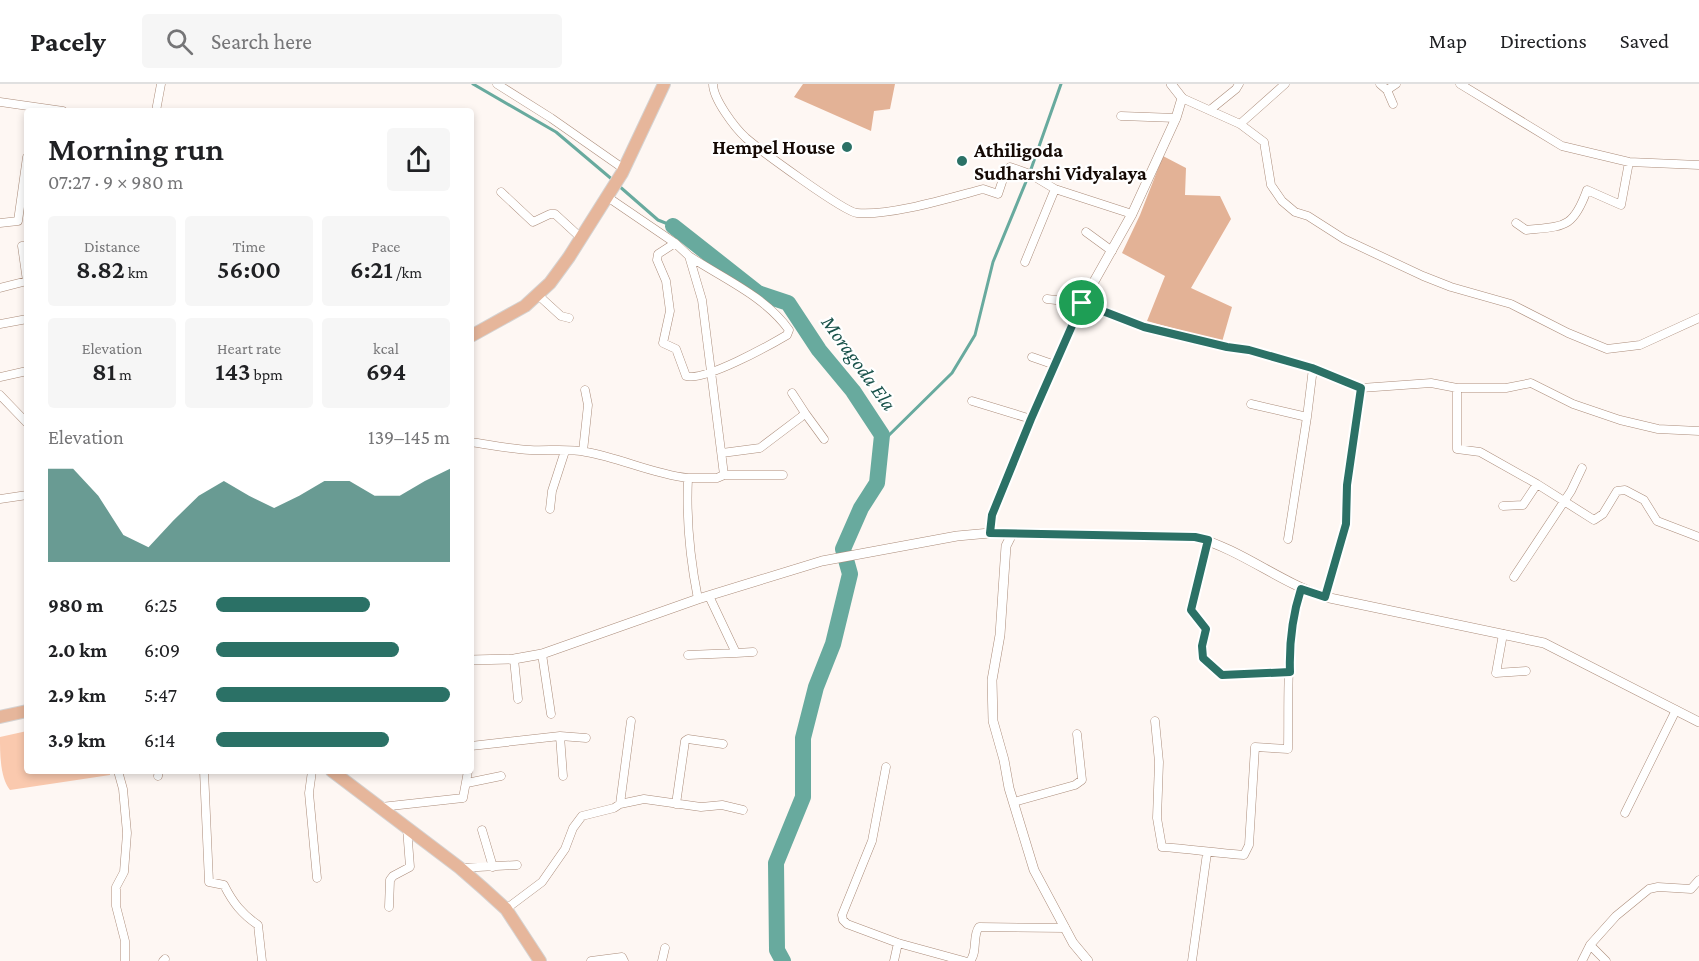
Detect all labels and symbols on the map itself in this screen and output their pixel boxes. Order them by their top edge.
place label: Hempel House [712,136,835,158]
place label: Athiligoda Sudharshi Vidyalaya [973,139,1147,184]
marker: Hempel House [840,140,854,154]
marker: Athiligoda Sudharshi Vidyalaya [955,154,969,168]
pin [1056,277,1107,328]
water label: Moragoda Ela [816,310,902,415]

